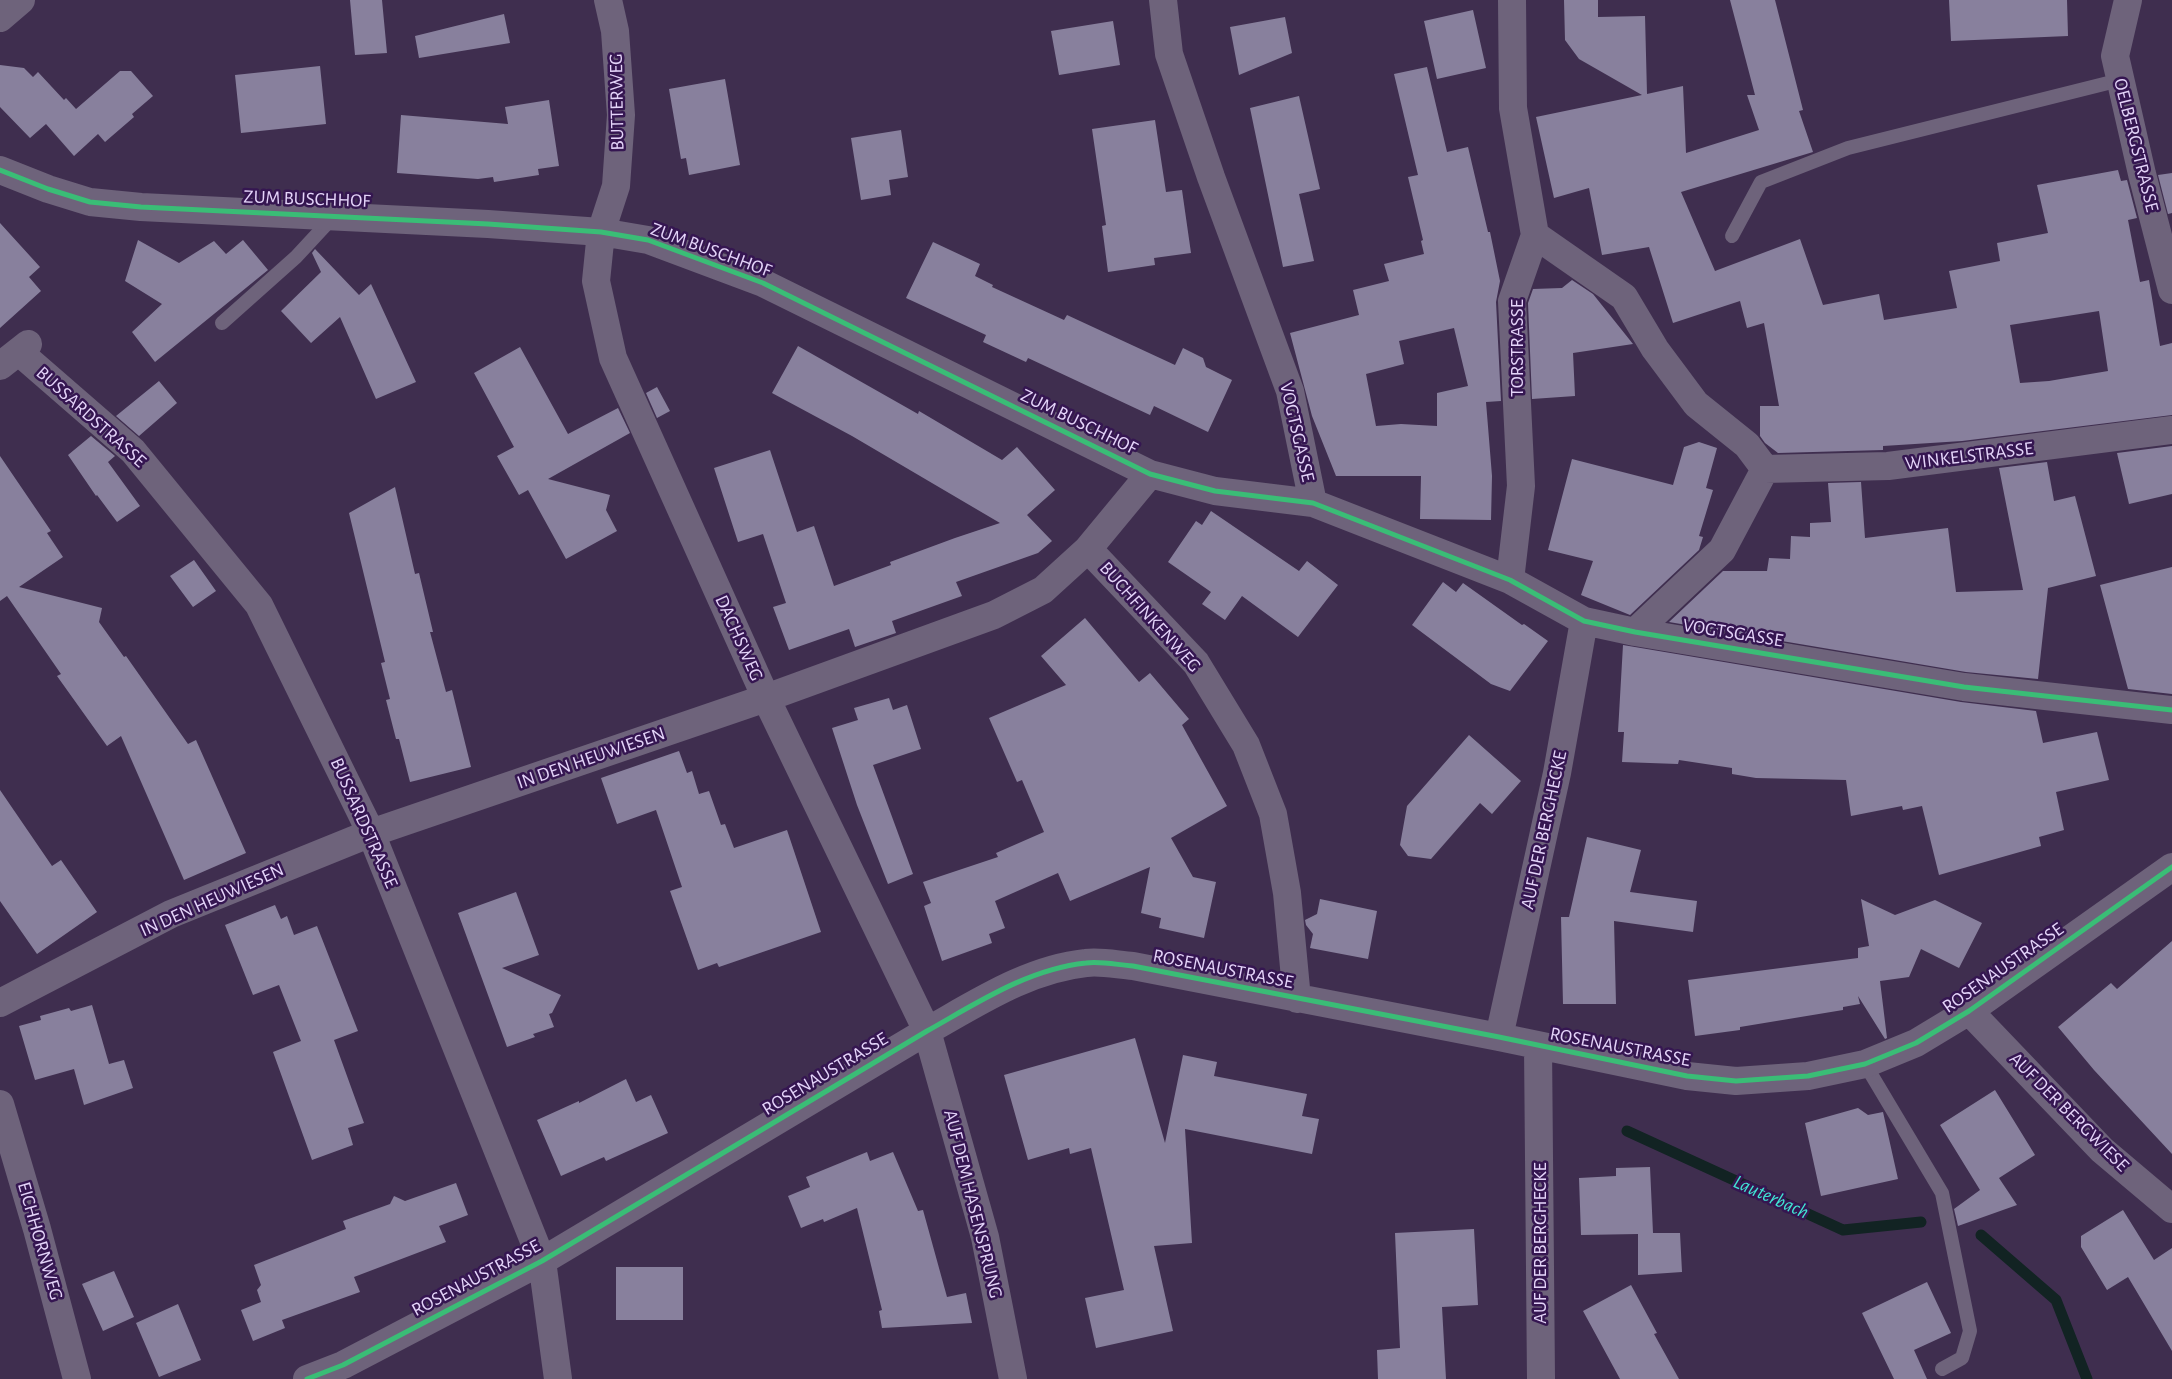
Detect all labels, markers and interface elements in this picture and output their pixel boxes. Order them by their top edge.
street label: BUTTERWEG [605,53,629,151]
street label: OELBERGSTRASSE [2108,76,2164,214]
street label: ZUM BUSCHHOF [243,185,371,213]
street label: ZUM BUSCHHOF [647,218,775,282]
street label: TORSTRASSE [1506,299,1528,397]
street label: BUSSARDSTRASSE [31,362,151,472]
street label: VOGTSGASSE [1274,380,1320,484]
street label: ZUM BUSCHHOF [1017,384,1141,460]
street label: WINKELSTRASSE [1904,437,2034,475]
street label: BUCHFINKENWEG [1094,557,1206,677]
street label: DACHSWEG [710,591,768,685]
street label: VOGTSGASSE [1681,614,1785,652]
street label: IN DEN HEUWIESEN [514,722,668,794]
street label: AUF DER BERGHECKE [1516,749,1572,911]
street label: BUSSARDSTRASSE [325,754,403,892]
street label: IN DEN HEUWIESEN [137,858,287,942]
street label: ROSENAUSTRASSE [1938,918,2068,1018]
street label: ROSENAUSTRASSE [1151,944,1295,994]
street label: ROSENAUSTRASSE [1548,1022,1692,1072]
street label: ROSENAUSTRASSE [758,1027,892,1121]
street label: AUF DER BERGWIESE [2005,1048,2133,1176]
street label: AUF DEM HASENSPRUNG [939,1107,1007,1301]
street label: AUF DER BERGHECKE [1529,1162,1551,1324]
water label: Lauterbach [1730,1170,1812,1224]
street label: EICHHORNWEG [12,1179,68,1303]
street label: ROSENAUSTRASSE [408,1234,544,1322]

